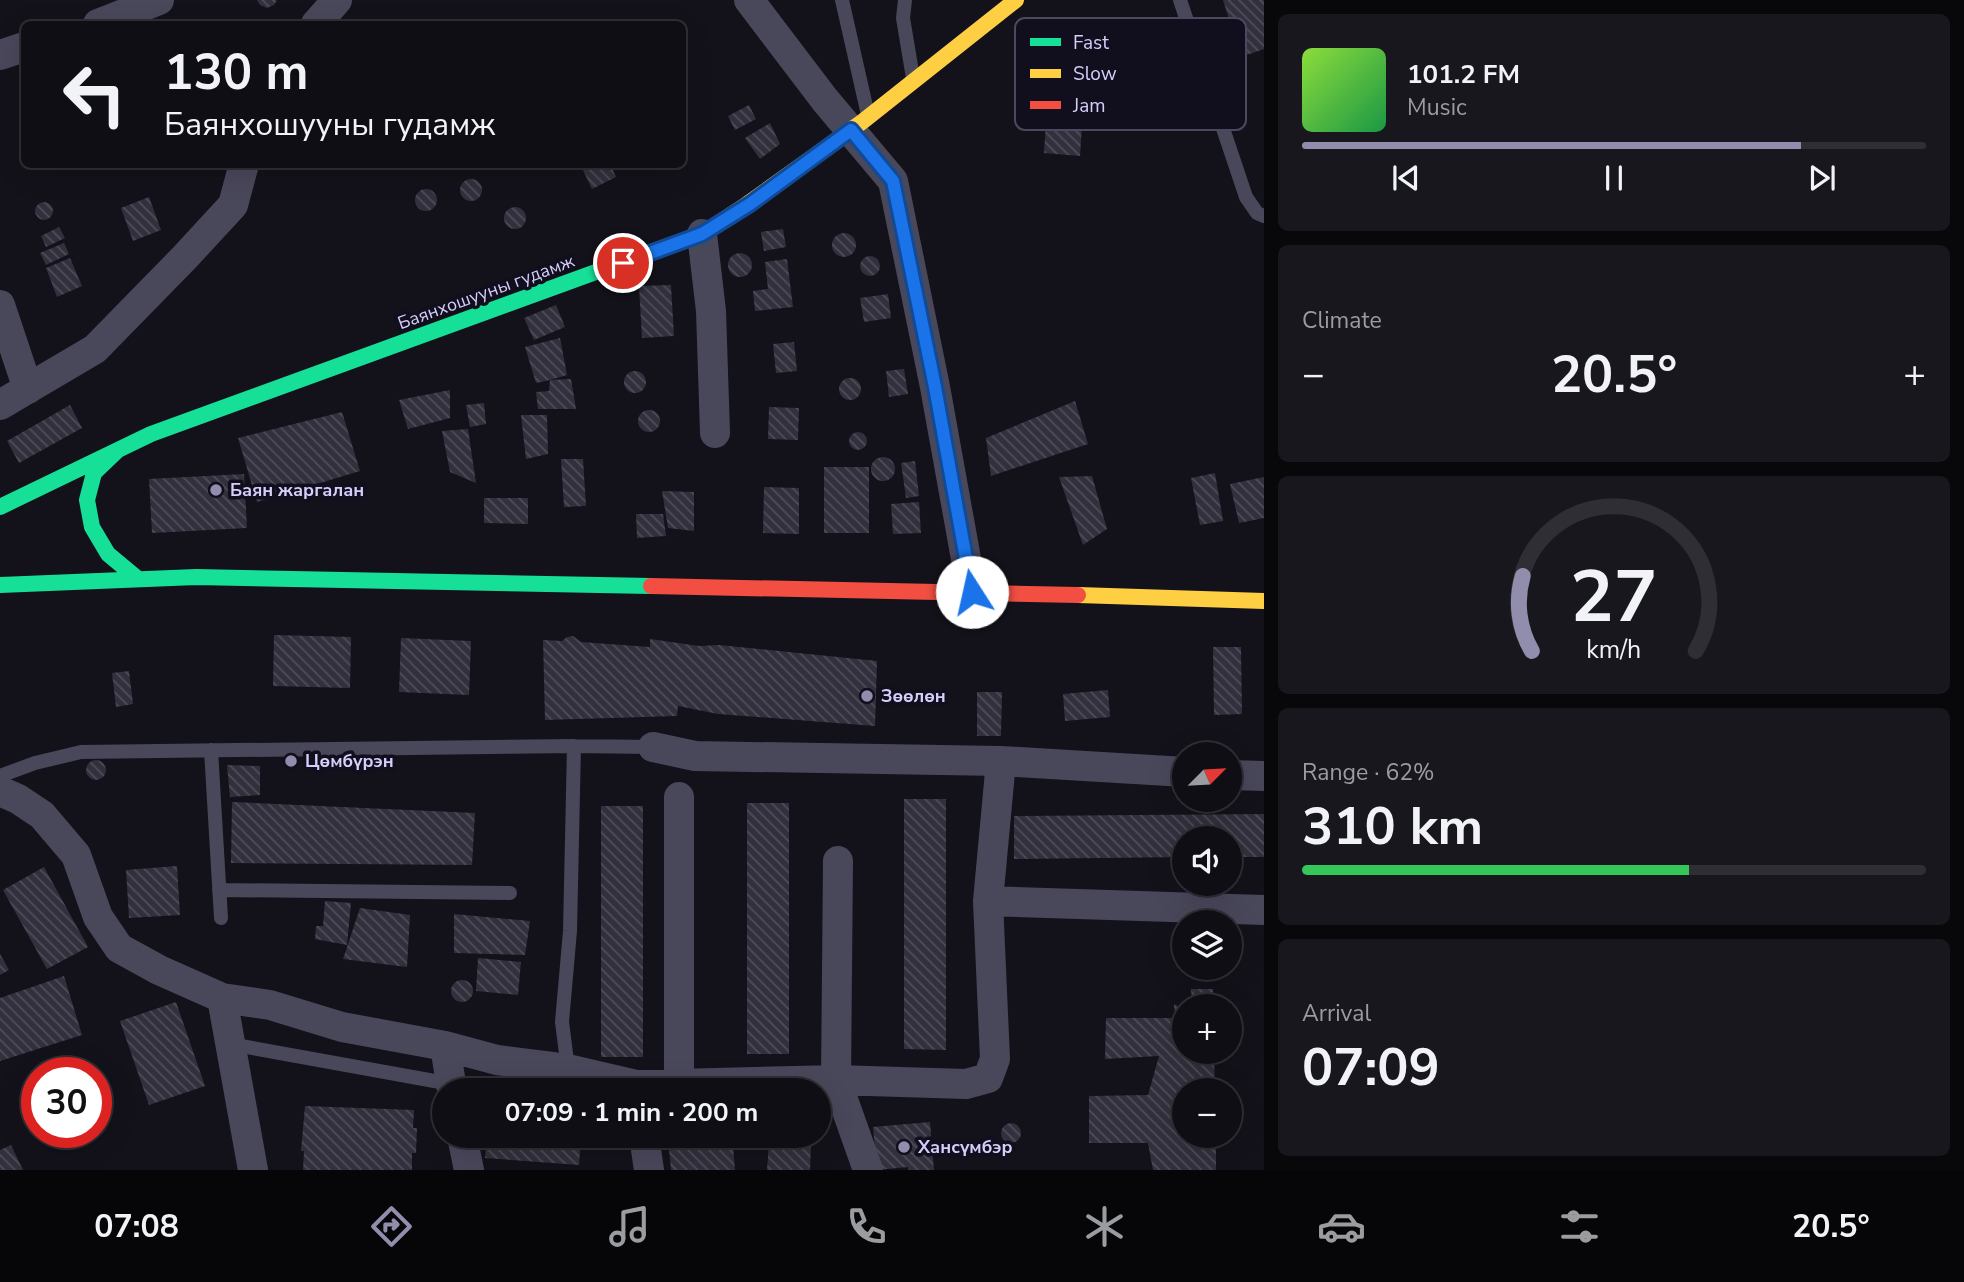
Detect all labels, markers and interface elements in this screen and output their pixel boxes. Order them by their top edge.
legend [1015,18,1246,130]
text: Fast [1073,30,1109,56]
text: 130 m [164,39,308,106]
icon: left [49,49,140,140]
text: 101.2 FM [1407,57,1520,92]
text: Slow [1073,61,1117,87]
text: Music [1407,92,1467,123]
text: Jam [1072,93,1106,119]
text: Баянхошууны гудамж [164,103,495,146]
icon: previous [1387,159,1425,197]
icon: pause [1595,159,1633,197]
icon: next [1803,159,1841,197]
pin [593,233,653,293]
icon: arrive [604,244,642,282]
street label: Баянхошууны гудамж [394,249,579,335]
text: Climate [1302,305,1382,336]
text: 20.5° [1551,339,1677,410]
text: − [1302,349,1325,400]
text: + [1903,349,1926,400]
place label: Баян жаргалан [230,478,364,502]
marker: Баян жаргалан [208,482,224,498]
text: 27 [1570,547,1658,647]
position arrow [935,555,1009,629]
text: km/h [1586,633,1642,667]
place label: Зөөлөн [881,684,946,708]
marker: Зөөлөн [859,688,875,704]
north arrow [1172,742,1242,812]
map controls [1172,742,1242,1148]
place label: Цөмбүрэн [305,749,394,773]
marker: Цөмбүрэн [283,753,299,769]
text: Range · 62% [1302,757,1434,788]
text: 310 km [1302,791,1483,862]
button: sound [1172,826,1242,896]
button: layers [1172,910,1242,980]
button: + [1172,994,1242,1064]
text: Arrival [1302,998,1371,1029]
text: 07:09 [1302,1032,1440,1103]
speed limit sign: 30 [21,1057,112,1148]
button: − [1172,1078,1242,1148]
text: 07:09 · 1 min · 200 m [505,1095,758,1130]
place label: Хансүмбэр [917,1135,1013,1159]
marker: Хансүмбэр [896,1139,912,1155]
icon: directions [367,1202,416,1251]
icon: music [605,1202,654,1251]
icon: phone [842,1202,891,1251]
icon: climate [1080,1202,1129,1251]
icon: car [1317,1202,1366,1251]
icon: filters [1555,1202,1604,1251]
text: 07:08 [94,1205,179,1248]
text: 20.5° [1792,1205,1870,1248]

